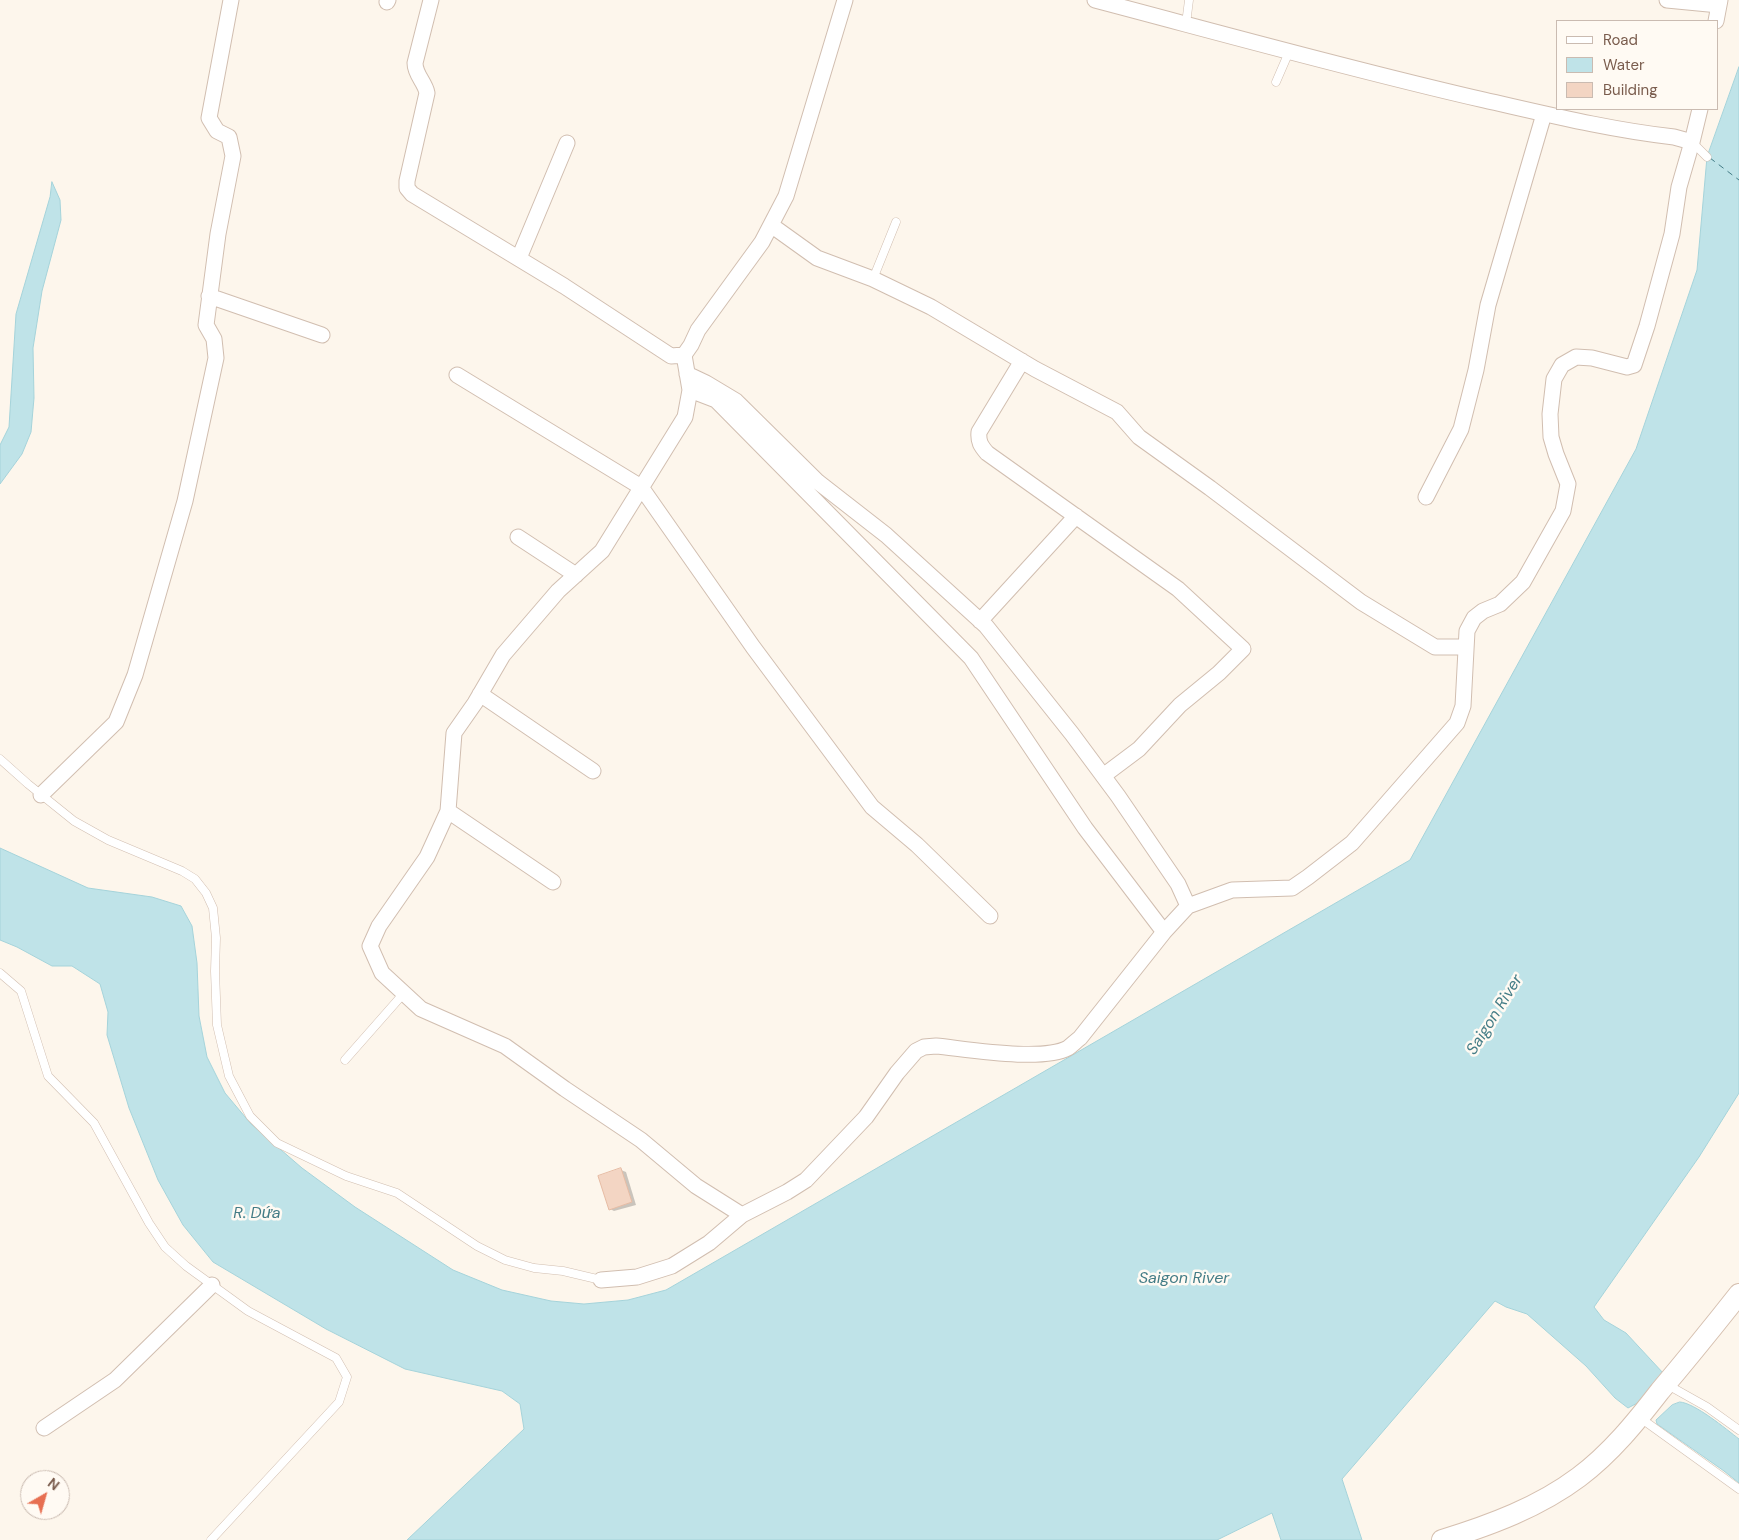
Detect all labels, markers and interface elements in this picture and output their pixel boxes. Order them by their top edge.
legend [1556,20,1719,110]
text: Road [1603,30,1638,50]
text: Water [1603,55,1644,75]
text: Building [1603,80,1658,100]
water label: Saigon River [1463,971,1527,1059]
water label: R. Dứa [233,1204,281,1224]
water label: Saigon River [1139,1269,1229,1289]
north arrow [20,1470,70,1520]
text: N [44,1474,63,1494]

